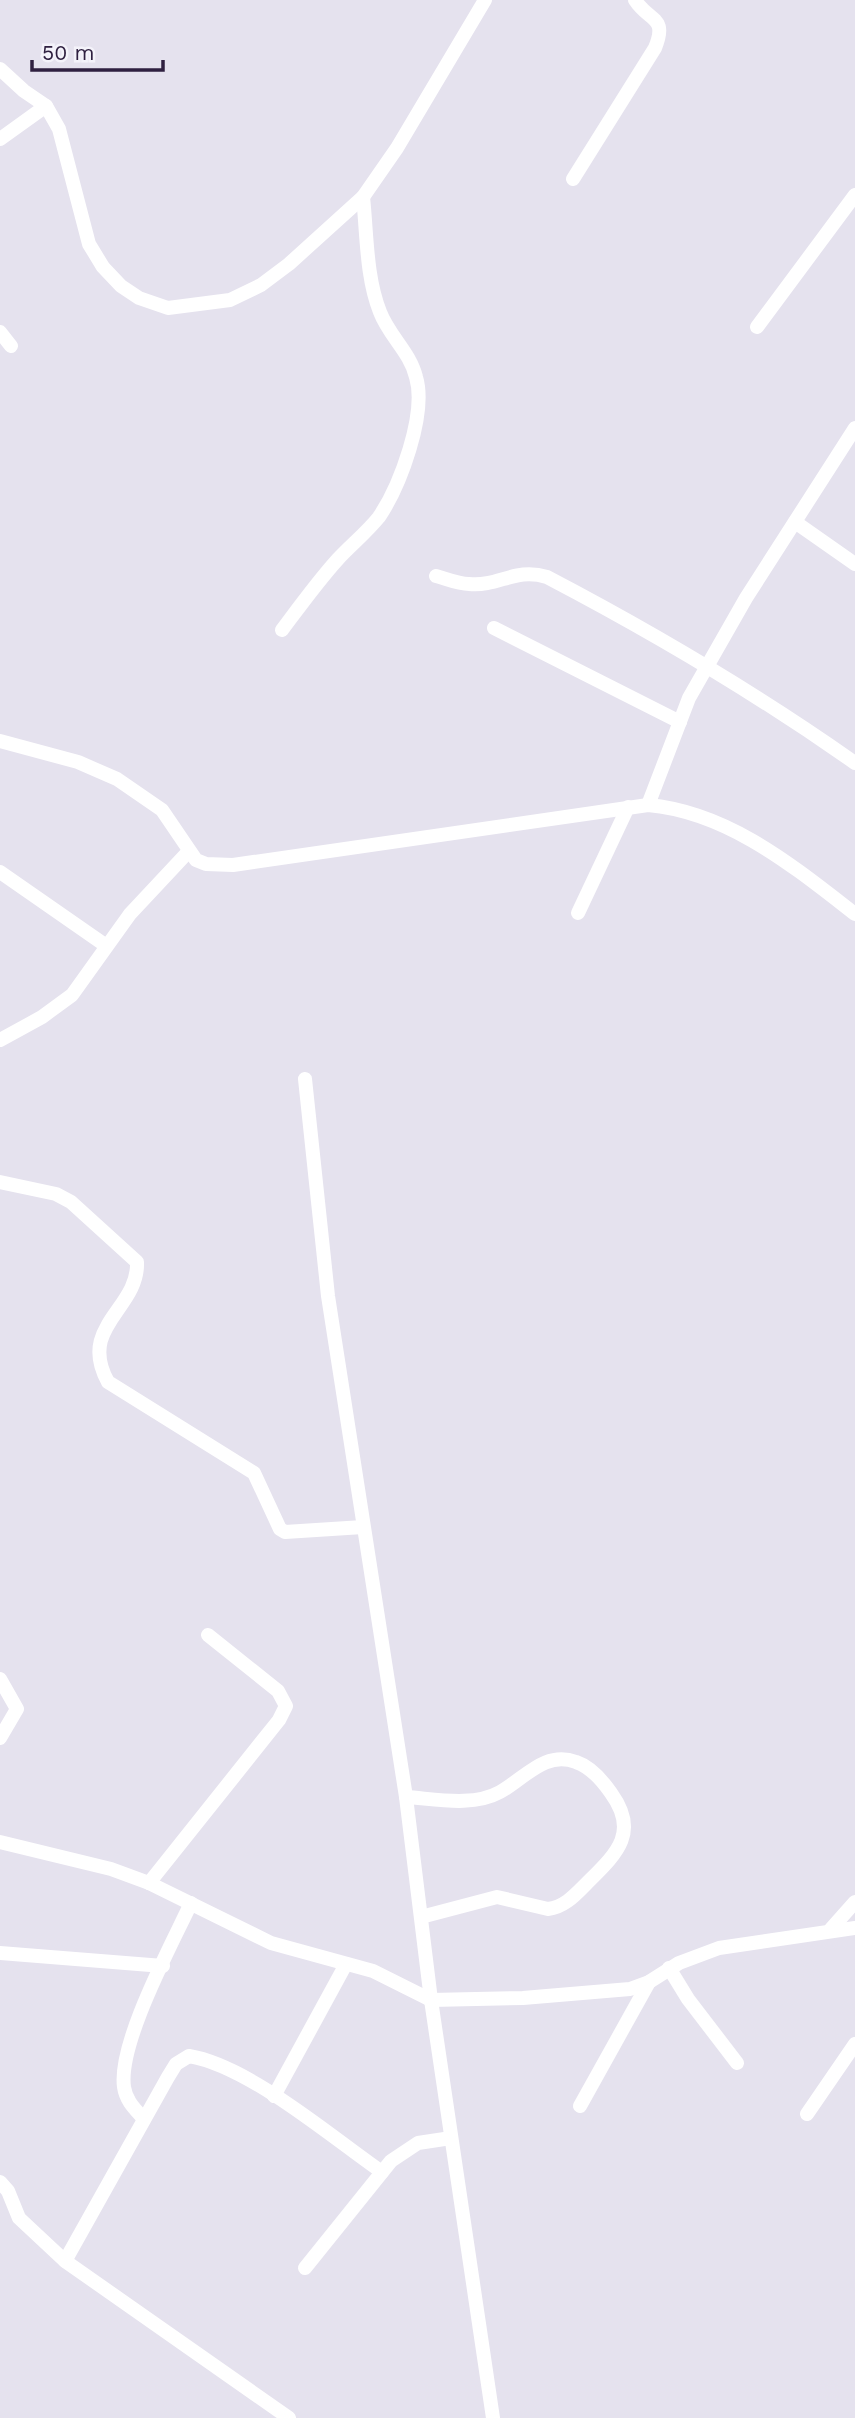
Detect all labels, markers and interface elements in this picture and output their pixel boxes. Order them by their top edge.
scale bar [32,28,163,72]
text: 50 m [42,40,94,65]

